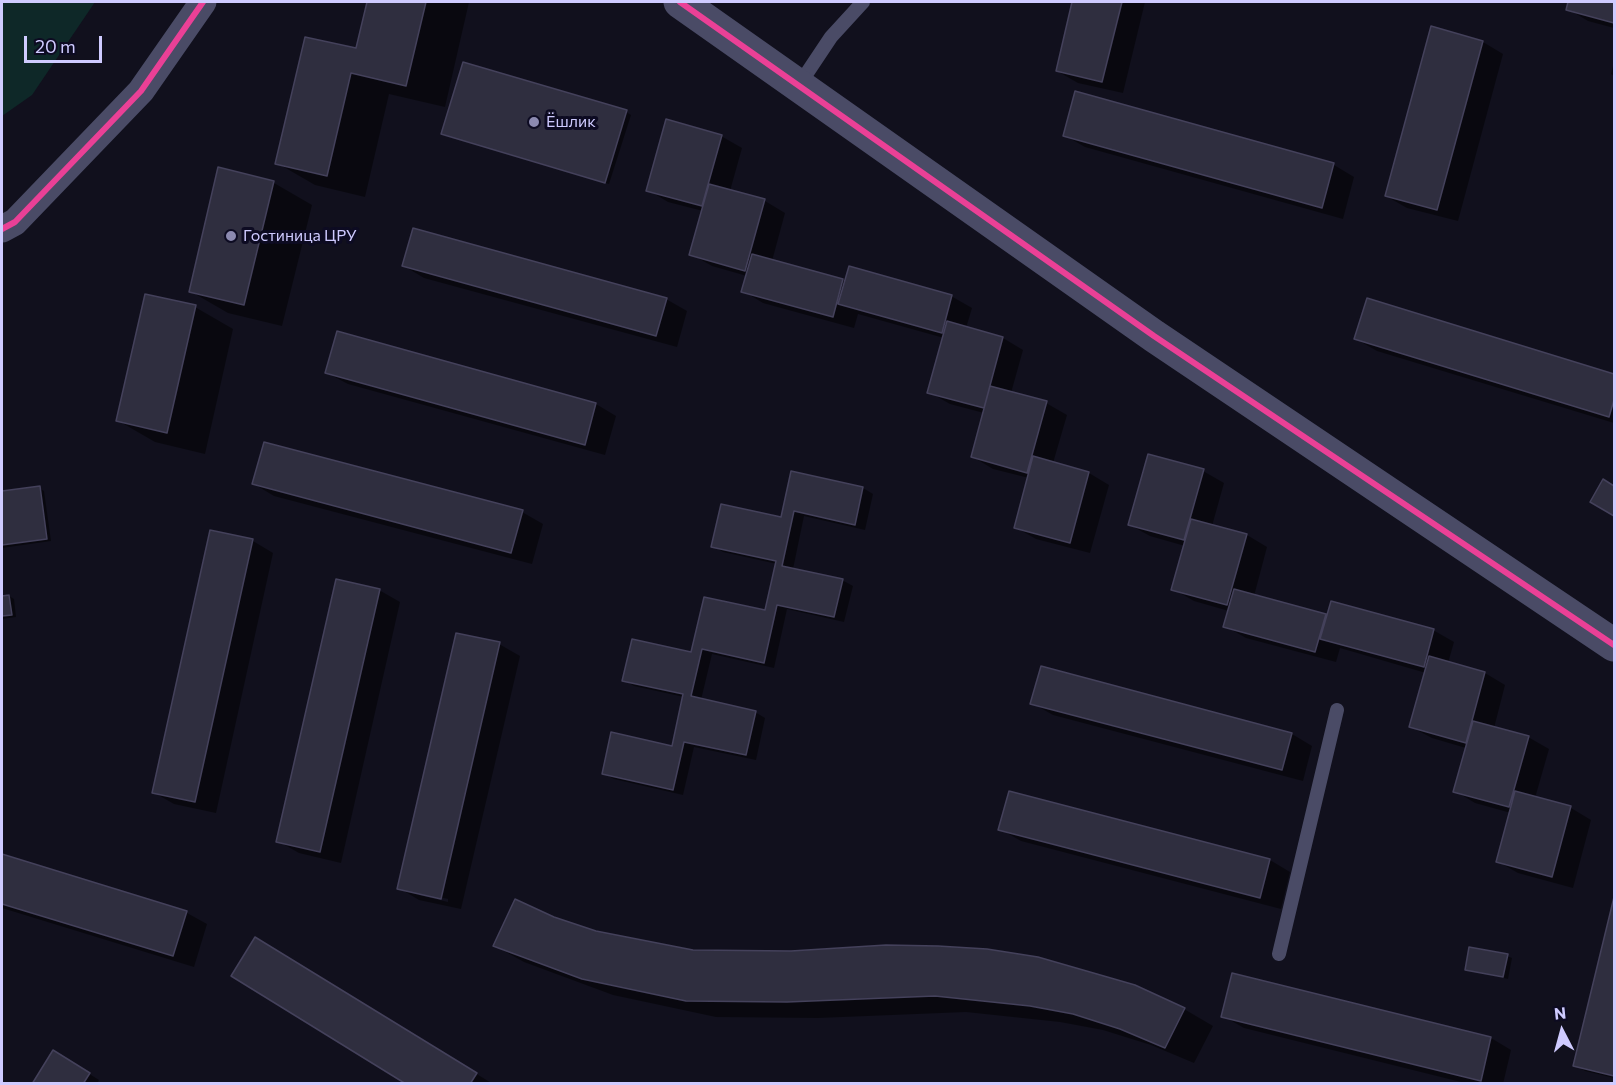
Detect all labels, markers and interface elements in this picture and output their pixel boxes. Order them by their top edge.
scale bar [27,24,105,62]
text: 20 m [35,35,76,57]
place label: Ёшлик [546,112,596,132]
marker: Ёшлик [527,115,541,129]
place label: Гостиница ЦРУ [243,226,357,246]
marker: Гостиница ЦРУ [224,229,238,243]
north arrow [1532,1001,1592,1061]
text: N [1553,1003,1567,1023]

